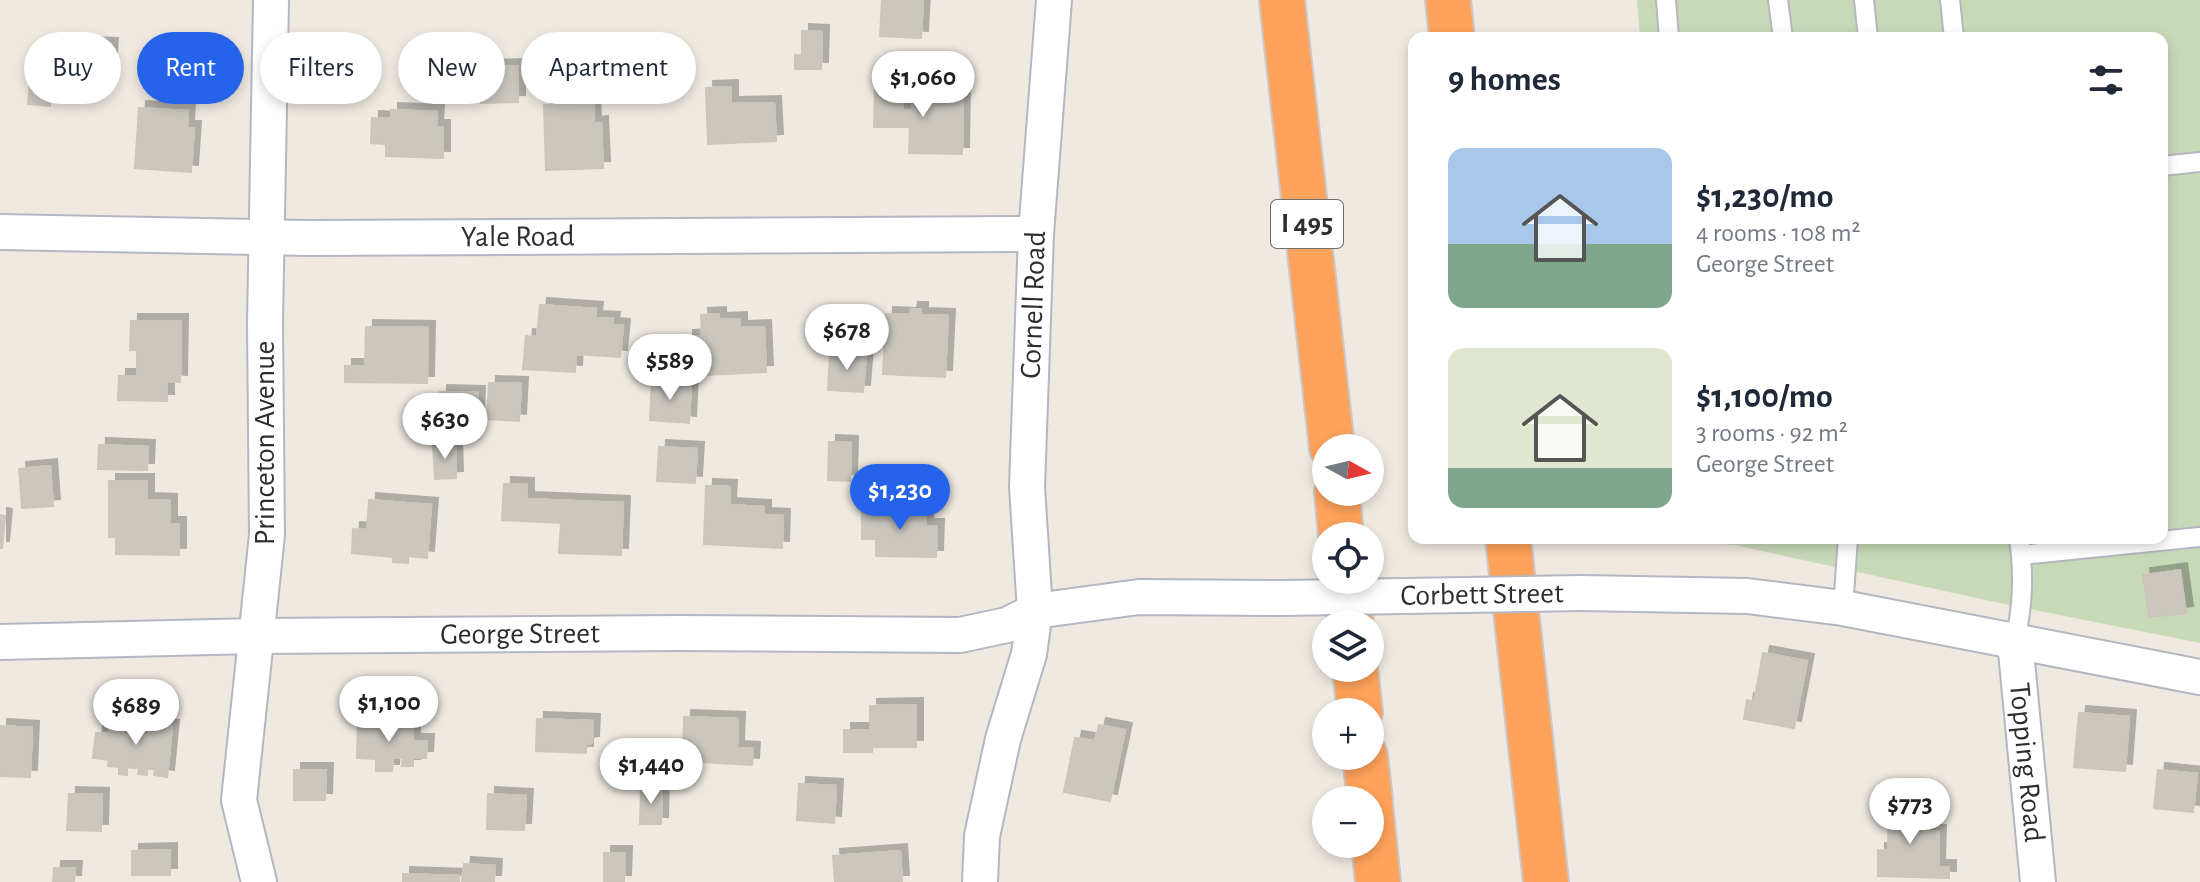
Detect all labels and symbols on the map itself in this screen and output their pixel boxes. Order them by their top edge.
pin: $1,060 [858,51,988,119]
road number: I 495 [1271,200,1343,248]
street label: Yale Road [461,222,575,252]
street label: Cornell Road [1016,230,1051,379]
pin: $678 [800,304,894,372]
pin: $589 [623,334,717,402]
street label: Princeton Avenue [250,341,280,545]
pin: $630 [398,393,492,461]
north arrow [1312,434,1384,506]
pin: $1,230 [835,464,965,532]
street label: Corbett Street [1400,578,1564,611]
street label: George Street [440,619,600,650]
pin: $1,100 [324,676,454,744]
pin: $689 [89,679,183,747]
street label: Topping Road [2004,681,2049,844]
pin: $1,440 [586,738,716,806]
pin: $773 [1863,778,1957,846]

